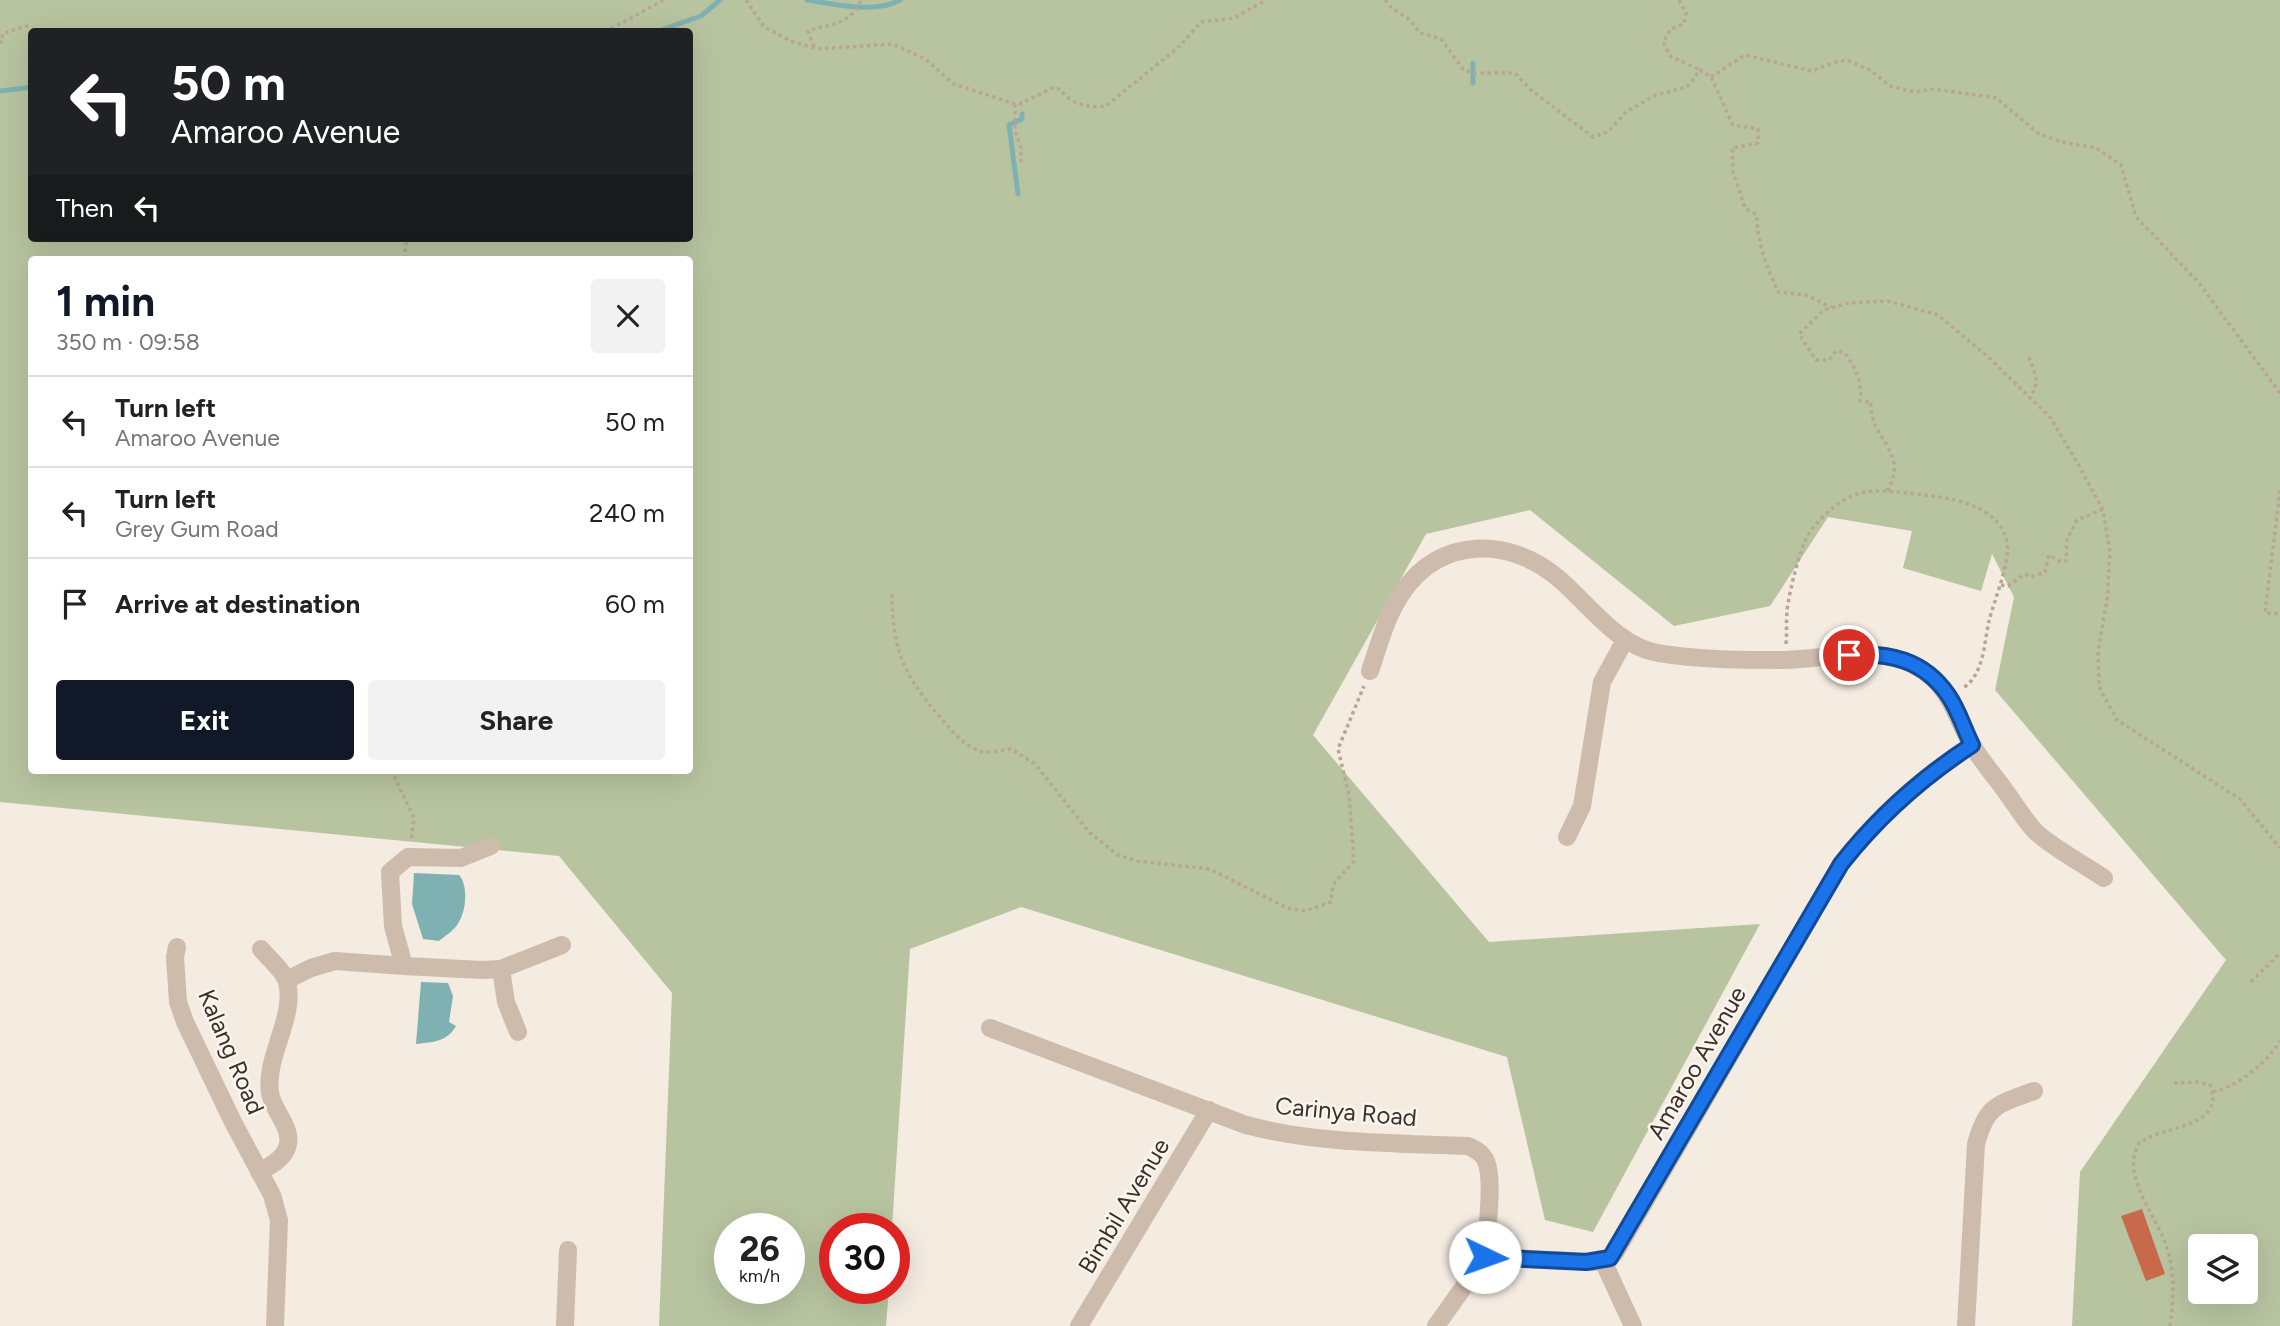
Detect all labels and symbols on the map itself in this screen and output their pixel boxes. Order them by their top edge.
pin [1819,625,1879,685]
street label: Amaroo Avenue [1641,981,1752,1144]
street label: Kalang Road [192,985,271,1119]
street label: Carinya Road [1274,1091,1418,1132]
street label: Bimbil Avenue [1072,1133,1175,1279]
speed limit sign: 30 [819,1213,910,1304]
position arrow [1448,1220,1522,1294]

